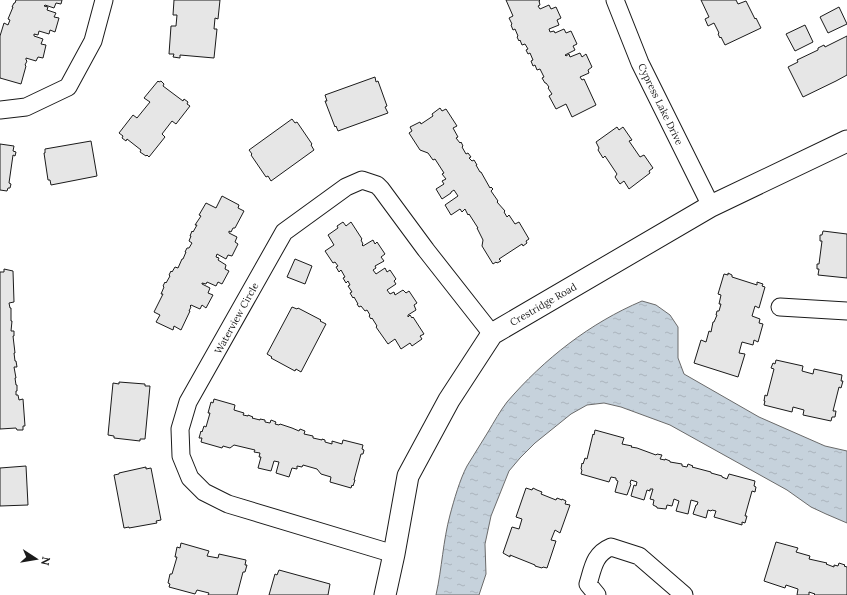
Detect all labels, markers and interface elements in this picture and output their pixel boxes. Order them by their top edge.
street label: Cypress Lake Drive [635,61,686,148]
street label: Waterview Circle [211,280,262,356]
street label: Crestridge Road [508,280,579,329]
north arrow [16,539,56,579]
text: N [38,555,54,567]

